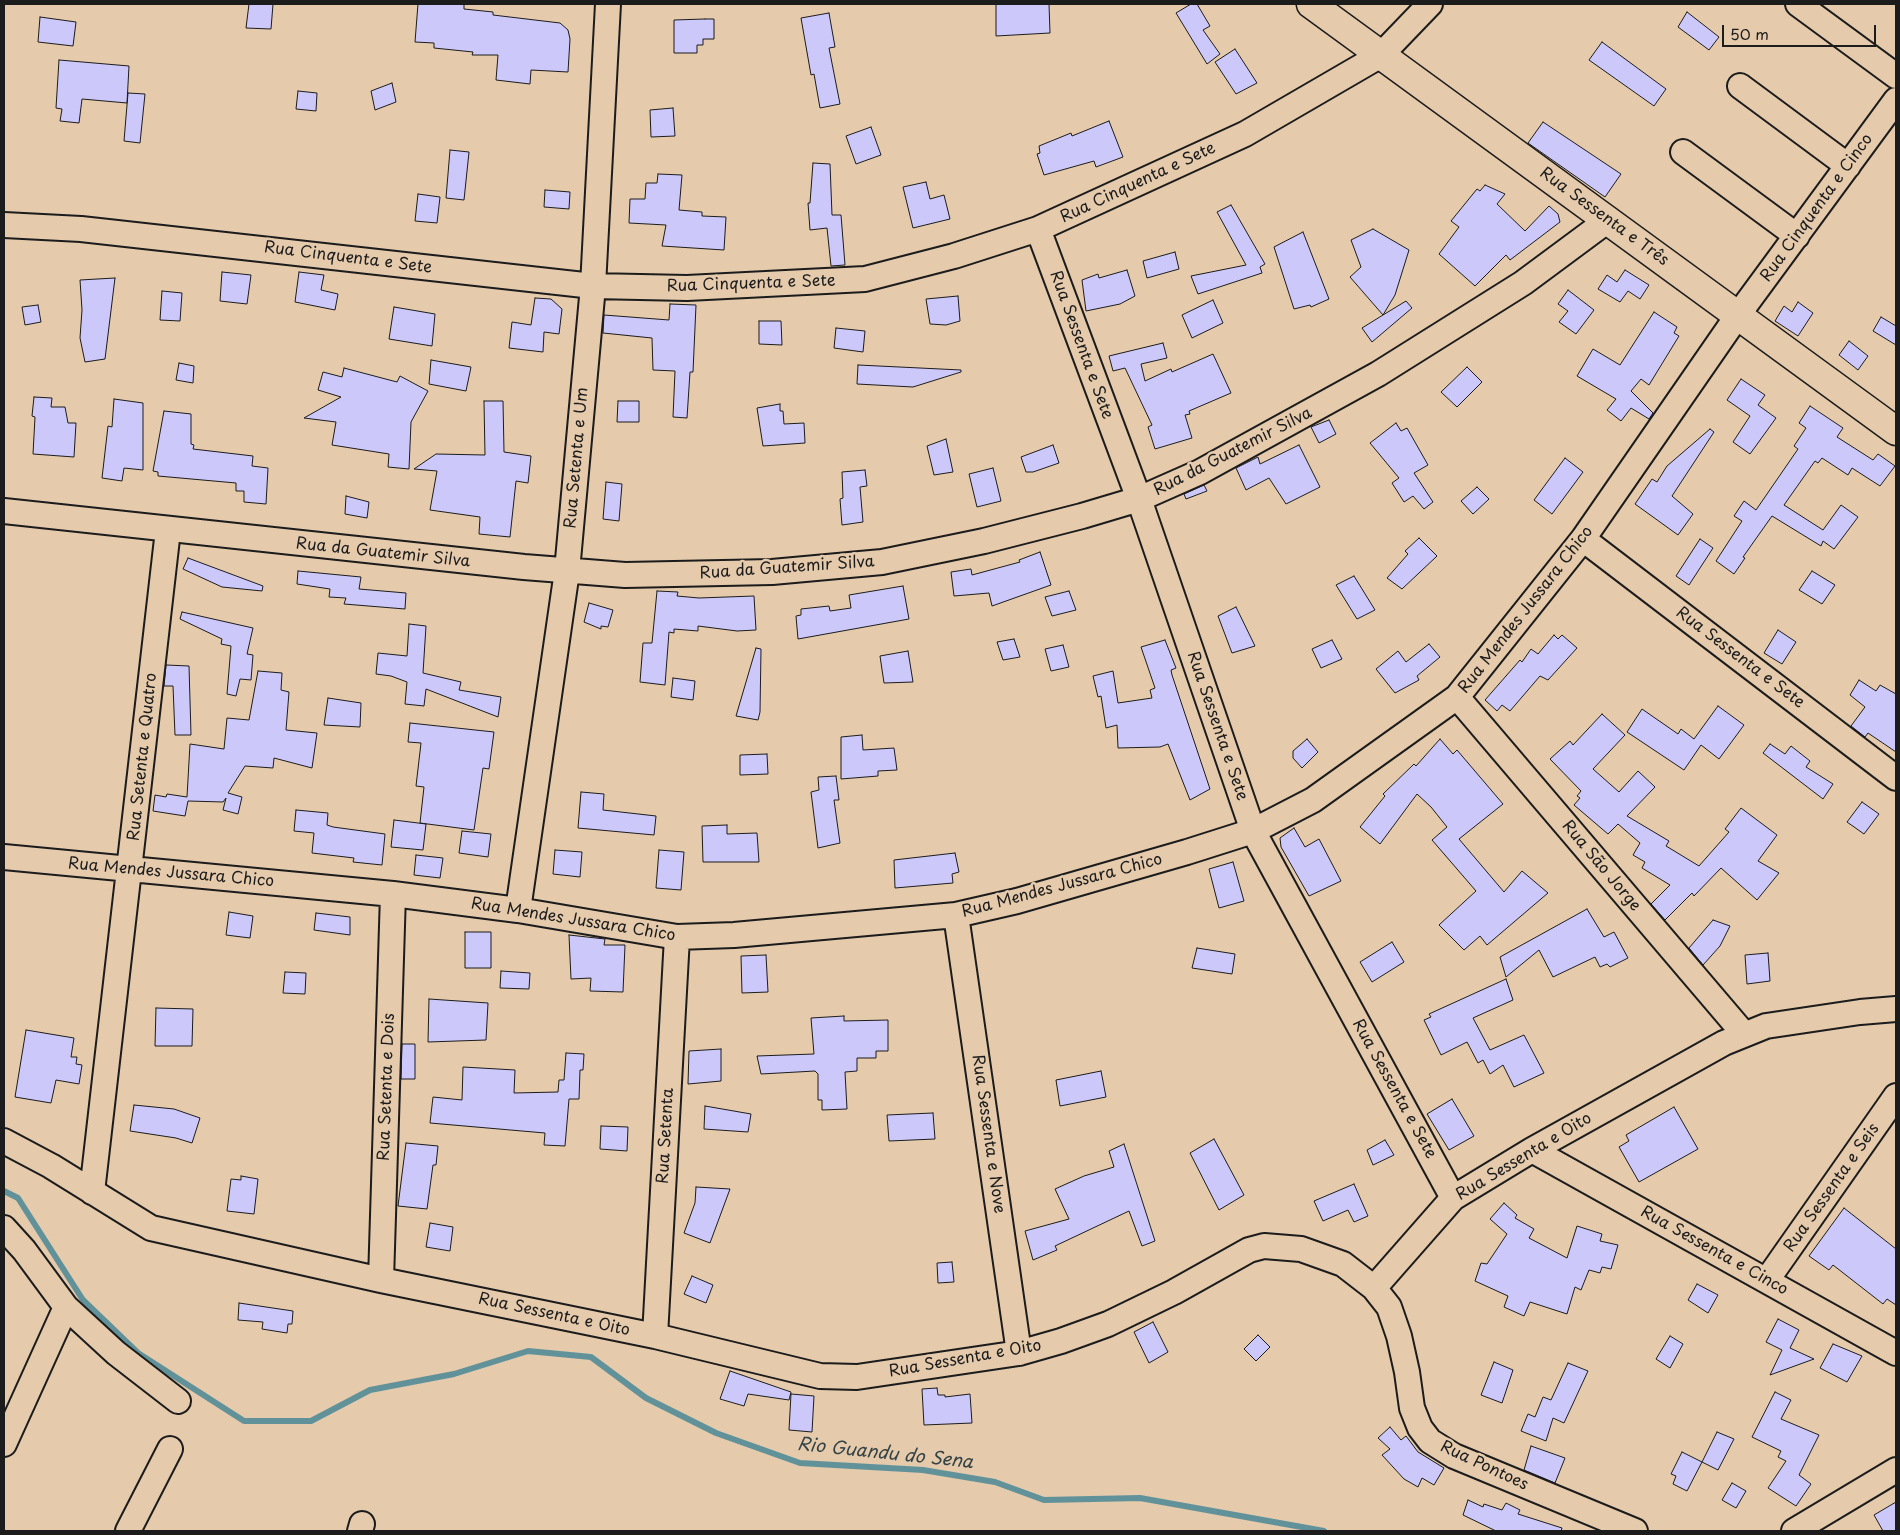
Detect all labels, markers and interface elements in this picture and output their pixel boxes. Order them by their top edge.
scale bar [1725,15,1879,47]
text: 50 m [1730,22,1769,45]
street label: Rua Cinquenta e Cinco [1757,130,1877,286]
street label: Rua Cinquenta e Sete [1057,139,1219,227]
street label: Rua Sessenta e Três [1536,164,1672,270]
street label: Rua Cinquenta e Sete [263,238,433,278]
street label: Rua Sessenta e Sete [1045,268,1117,422]
street label: Rua Cinquenta e Sete [666,271,836,297]
street label: Rua Setenta e Um [561,386,593,530]
street label: Rua da Guatemir Silva [1151,404,1315,500]
street label: Rua Mendes Jussara Chico [1455,523,1597,697]
street label: Rua da Guatemir Silva [295,534,471,572]
street label: Rua da Guatemir Silva [699,552,875,584]
street label: Rua Sessenta e Sete [1672,603,1808,713]
street label: Rua Sessenta e Sete [1182,649,1252,803]
street label: Rua Setenta e Quatro [125,672,161,842]
street label: Rua São Jorge [1558,817,1644,915]
street label: Rua Mendes Jussara Chico [960,850,1164,922]
street label: Rua Mendes Jussara Chico [67,854,275,892]
street label: Rua Mendes Jussara Chico [469,894,677,946]
street label: Rua Setenta e Dois [375,1013,399,1161]
street label: Rua Sessenta e Sete [1348,1016,1440,1162]
street label: Rua Sessenta e Nove [967,1053,1009,1215]
street label: Rua Setenta [654,1088,678,1184]
street label: Rua Sessenta e Oito [1453,1109,1595,1205]
street label: Rua Sessenta e Seis [1780,1120,1884,1256]
street label: Rua Sessenta e Cinco [1637,1202,1791,1300]
street label: Rua Sessenta e Oito [476,1290,632,1340]
street label: Rua Sessenta e Oito [887,1336,1043,1382]
water label: Rio Guandu do Sena [796,1434,974,1474]
street label: Rua Pontoes [1437,1437,1531,1495]

